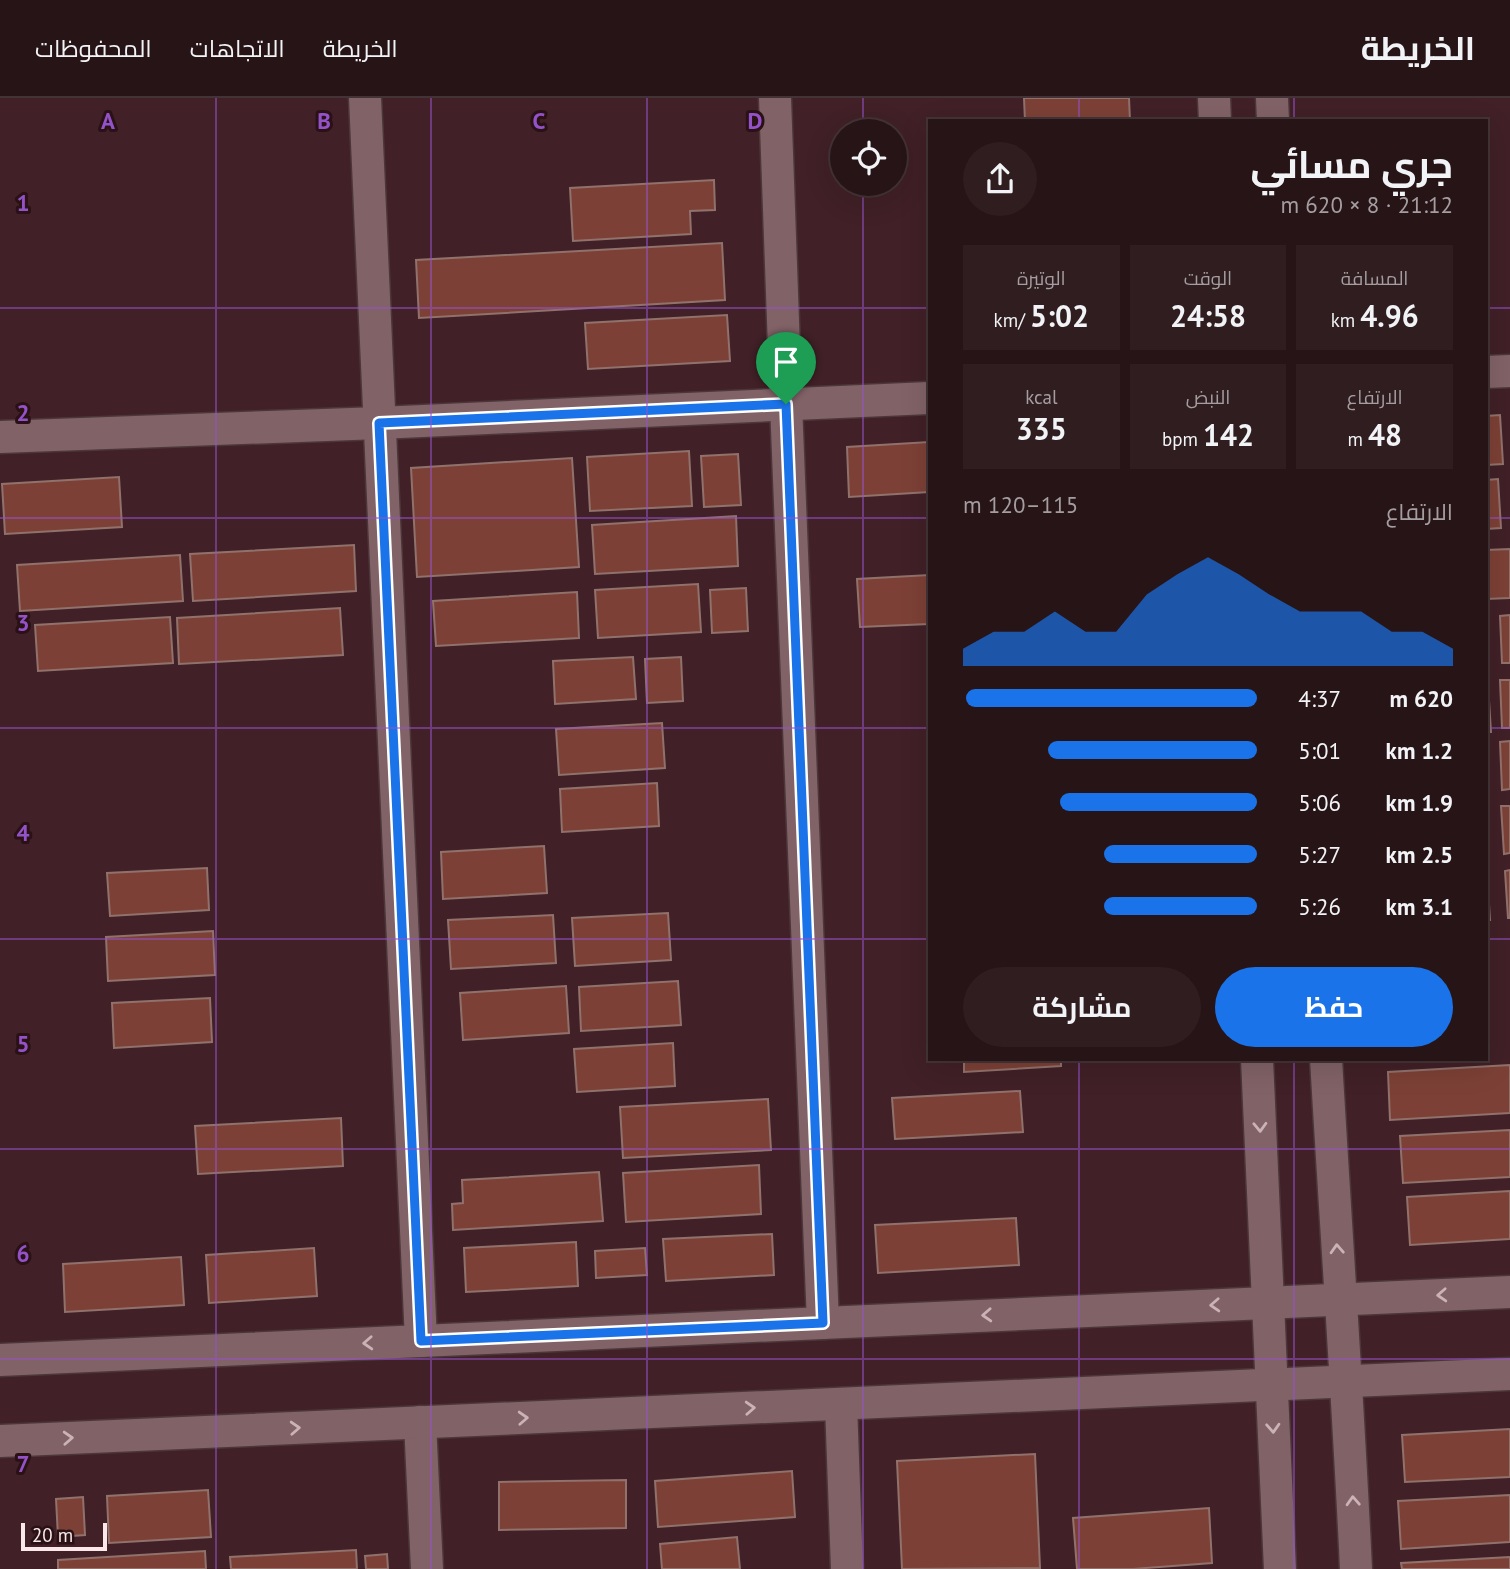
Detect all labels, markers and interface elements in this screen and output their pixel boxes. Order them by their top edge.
text: الخريطة [1361,26,1475,69]
text: المحفوظات [35,33,152,64]
text: الاتجاهات [190,33,285,64]
text: الخريطة [323,33,398,64]
text: A [101,106,115,135]
text: B [317,106,331,135]
text: C [533,106,546,135]
text: D [748,106,762,135]
map controls [830,119,907,196]
button: locate [830,119,907,196]
text: جري مسائي [1250,139,1453,188]
button: share [963,142,1037,216]
text: 1 [16,188,30,217]
text: 21:12 · 8 × 620 m [1280,190,1453,219]
text: الوتيرة [1017,266,1066,290]
text: الوقت [1184,266,1232,290]
text: المسافة [1341,266,1408,290]
text: 5:02 [1030,296,1089,335]
text: 24:58 [1170,296,1246,335]
text: 4.96 [1360,296,1419,335]
text: /km [994,308,1030,332]
text: km [1331,308,1360,332]
pin [756,332,816,404]
icon: arrive [767,343,805,381]
text: kcal [1025,385,1058,409]
text: النبض [1186,385,1230,409]
text: الارتفاع [1347,385,1403,409]
text: 2 [16,398,30,427]
text: 335 [1016,409,1067,448]
text: 142 [1203,415,1254,454]
text: 48 [1368,415,1402,454]
text: bpm [1162,427,1203,451]
text: m [1347,427,1368,451]
text: 115–120 m [963,490,1078,519]
text: الارتفاع [1386,497,1453,526]
text: 3 [16,608,30,637]
text: 4:37 [1298,684,1341,713]
text: 620 m [1390,684,1453,713]
text: 5:01 [1298,736,1341,765]
text: 1.2 km [1386,736,1453,765]
text: 5:06 [1298,788,1341,817]
text: 1.9 km [1386,788,1453,817]
text: 4 [16,818,30,847]
text: 5:27 [1298,840,1341,869]
text: 2.5 km [1386,840,1453,869]
text: 5:26 [1298,892,1341,921]
text: 3.1 km [1386,892,1453,921]
button: مشاركة [963,967,1201,1047]
button: حفظ [1215,967,1453,1047]
text: 5 [16,1029,30,1058]
one-way arrow [1253,1122,1268,1133]
text: 6 [16,1239,30,1268]
one-way arrow [1330,1244,1345,1255]
one-way arrow [1436,1288,1447,1303]
one-way arrow [1209,1298,1220,1313]
one-way arrow [982,1308,993,1323]
one-way arrow [363,1336,374,1351]
one-way arrow [745,1400,756,1415]
one-way arrow [518,1410,529,1425]
one-way arrow [290,1420,301,1435]
one-way arrow [1266,1422,1281,1433]
one-way arrow [63,1430,74,1445]
text: 7 [16,1449,30,1478]
one-way arrow [1345,1495,1360,1506]
scale bar [21,1520,107,1552]
text: 20 m [32,1523,73,1547]

